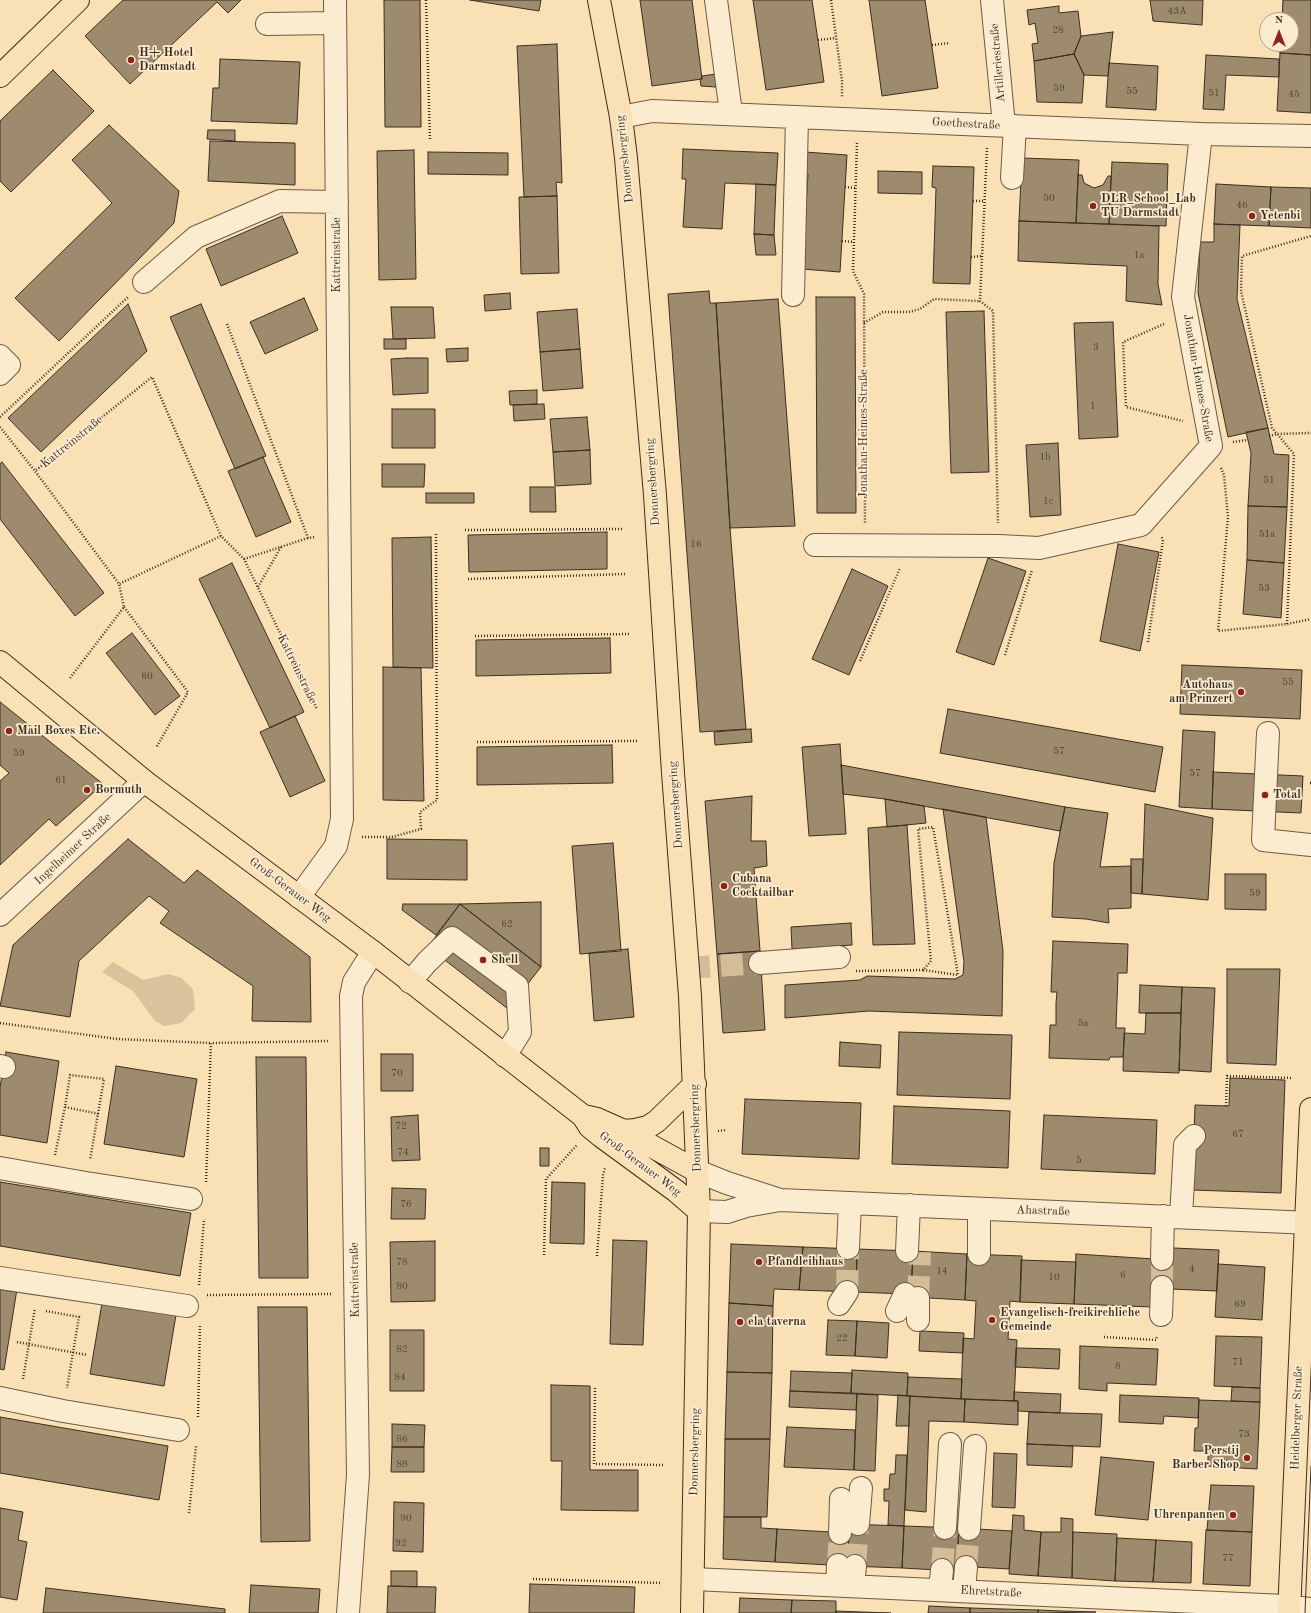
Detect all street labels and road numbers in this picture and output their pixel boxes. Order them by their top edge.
street label: Artilleriestraße [987,23,1009,103]
street label: Donnersbergring [613,114,637,204]
street label: Goethestraße [931,115,1001,133]
street label: Kattreinstraße [330,217,344,293]
street label: Jonathan-Heimes-Straße [1180,313,1216,443]
street label: Jonathan-Heimes-Straße [857,369,871,499]
street label: Kattreinstraße [38,413,106,471]
street label: Donnersbergring [643,438,663,526]
street label: Kattreinstraße [274,632,320,706]
street label: Donnersbergring [666,761,686,849]
street label: Ingelheimer Straße [32,810,114,888]
street label: Groß-Gerauer Weg [246,854,334,926]
street label: Donnersbergring [687,1084,705,1172]
street label: Groß-Gerauer Weg [596,1128,684,1200]
street label: Ahastraße [1016,1203,1070,1219]
street label: Kattreinstraße [347,1242,363,1318]
street label: Heidelberger Straße [1288,1366,1306,1470]
street label: Donnersbergring [687,1408,703,1496]
street label: Ehretstraße [960,1583,1022,1601]

